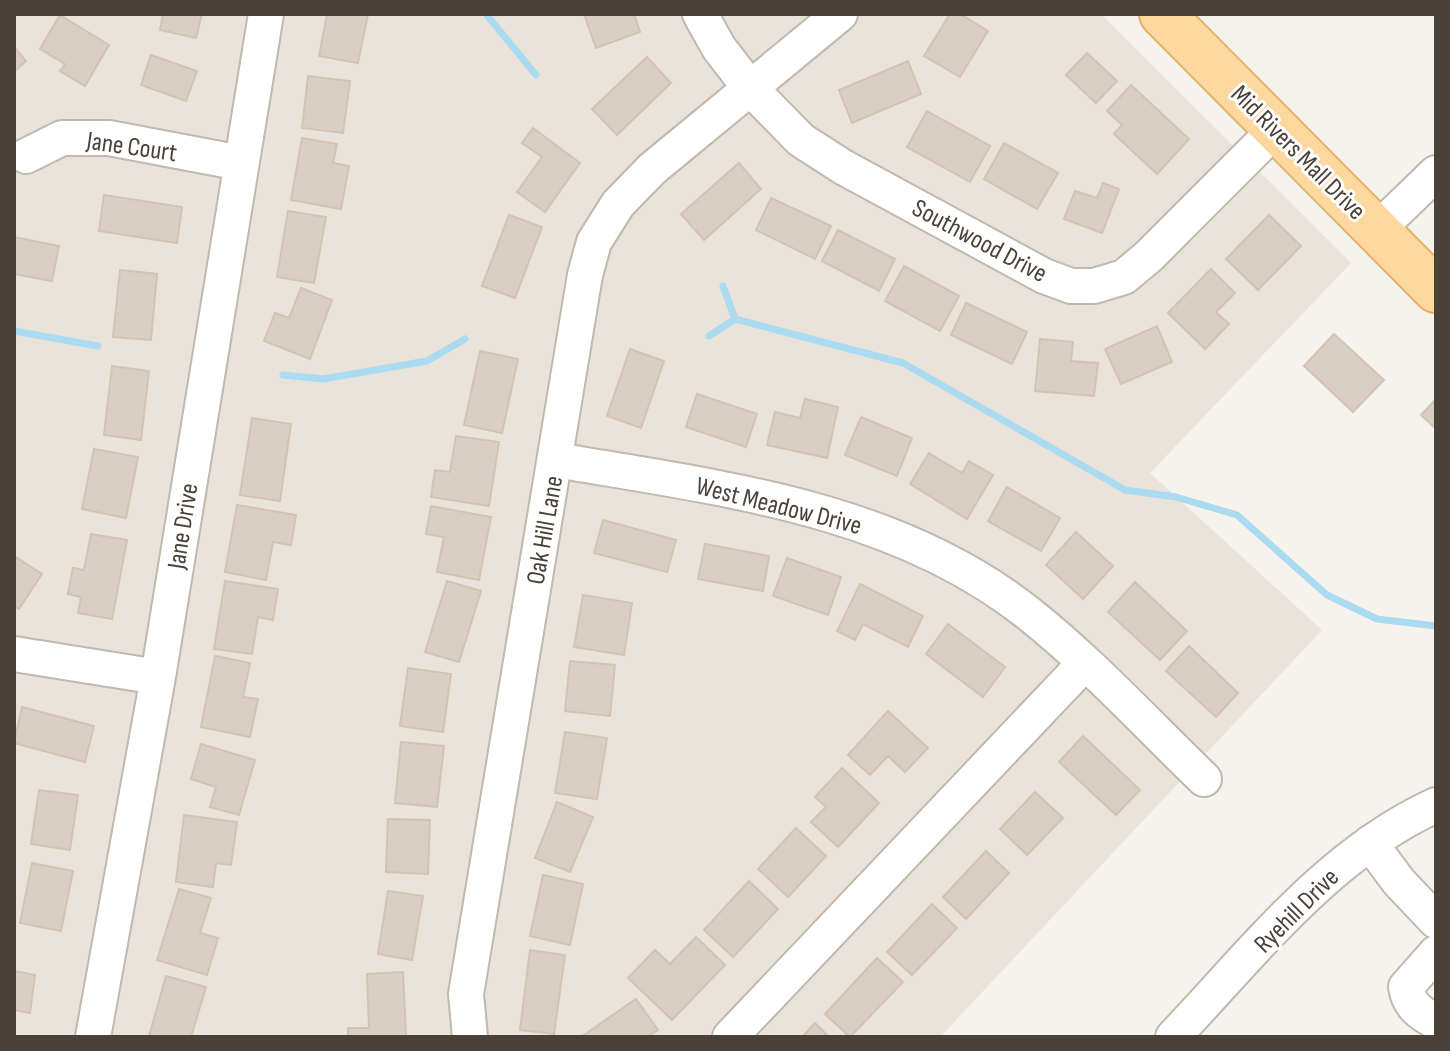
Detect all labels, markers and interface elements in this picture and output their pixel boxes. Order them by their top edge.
street label: Mid Rivers Mall Drive [1224,79,1372,227]
street label: Jane Court [84,126,179,169]
street label: Southwood Drive [907,193,1052,290]
street label: West Meadow Drive [692,471,865,542]
street label: Oak Hill Lane [521,474,570,587]
street label: Jane Drive [161,481,206,572]
street label: Ryehill Drive [1248,862,1346,960]

